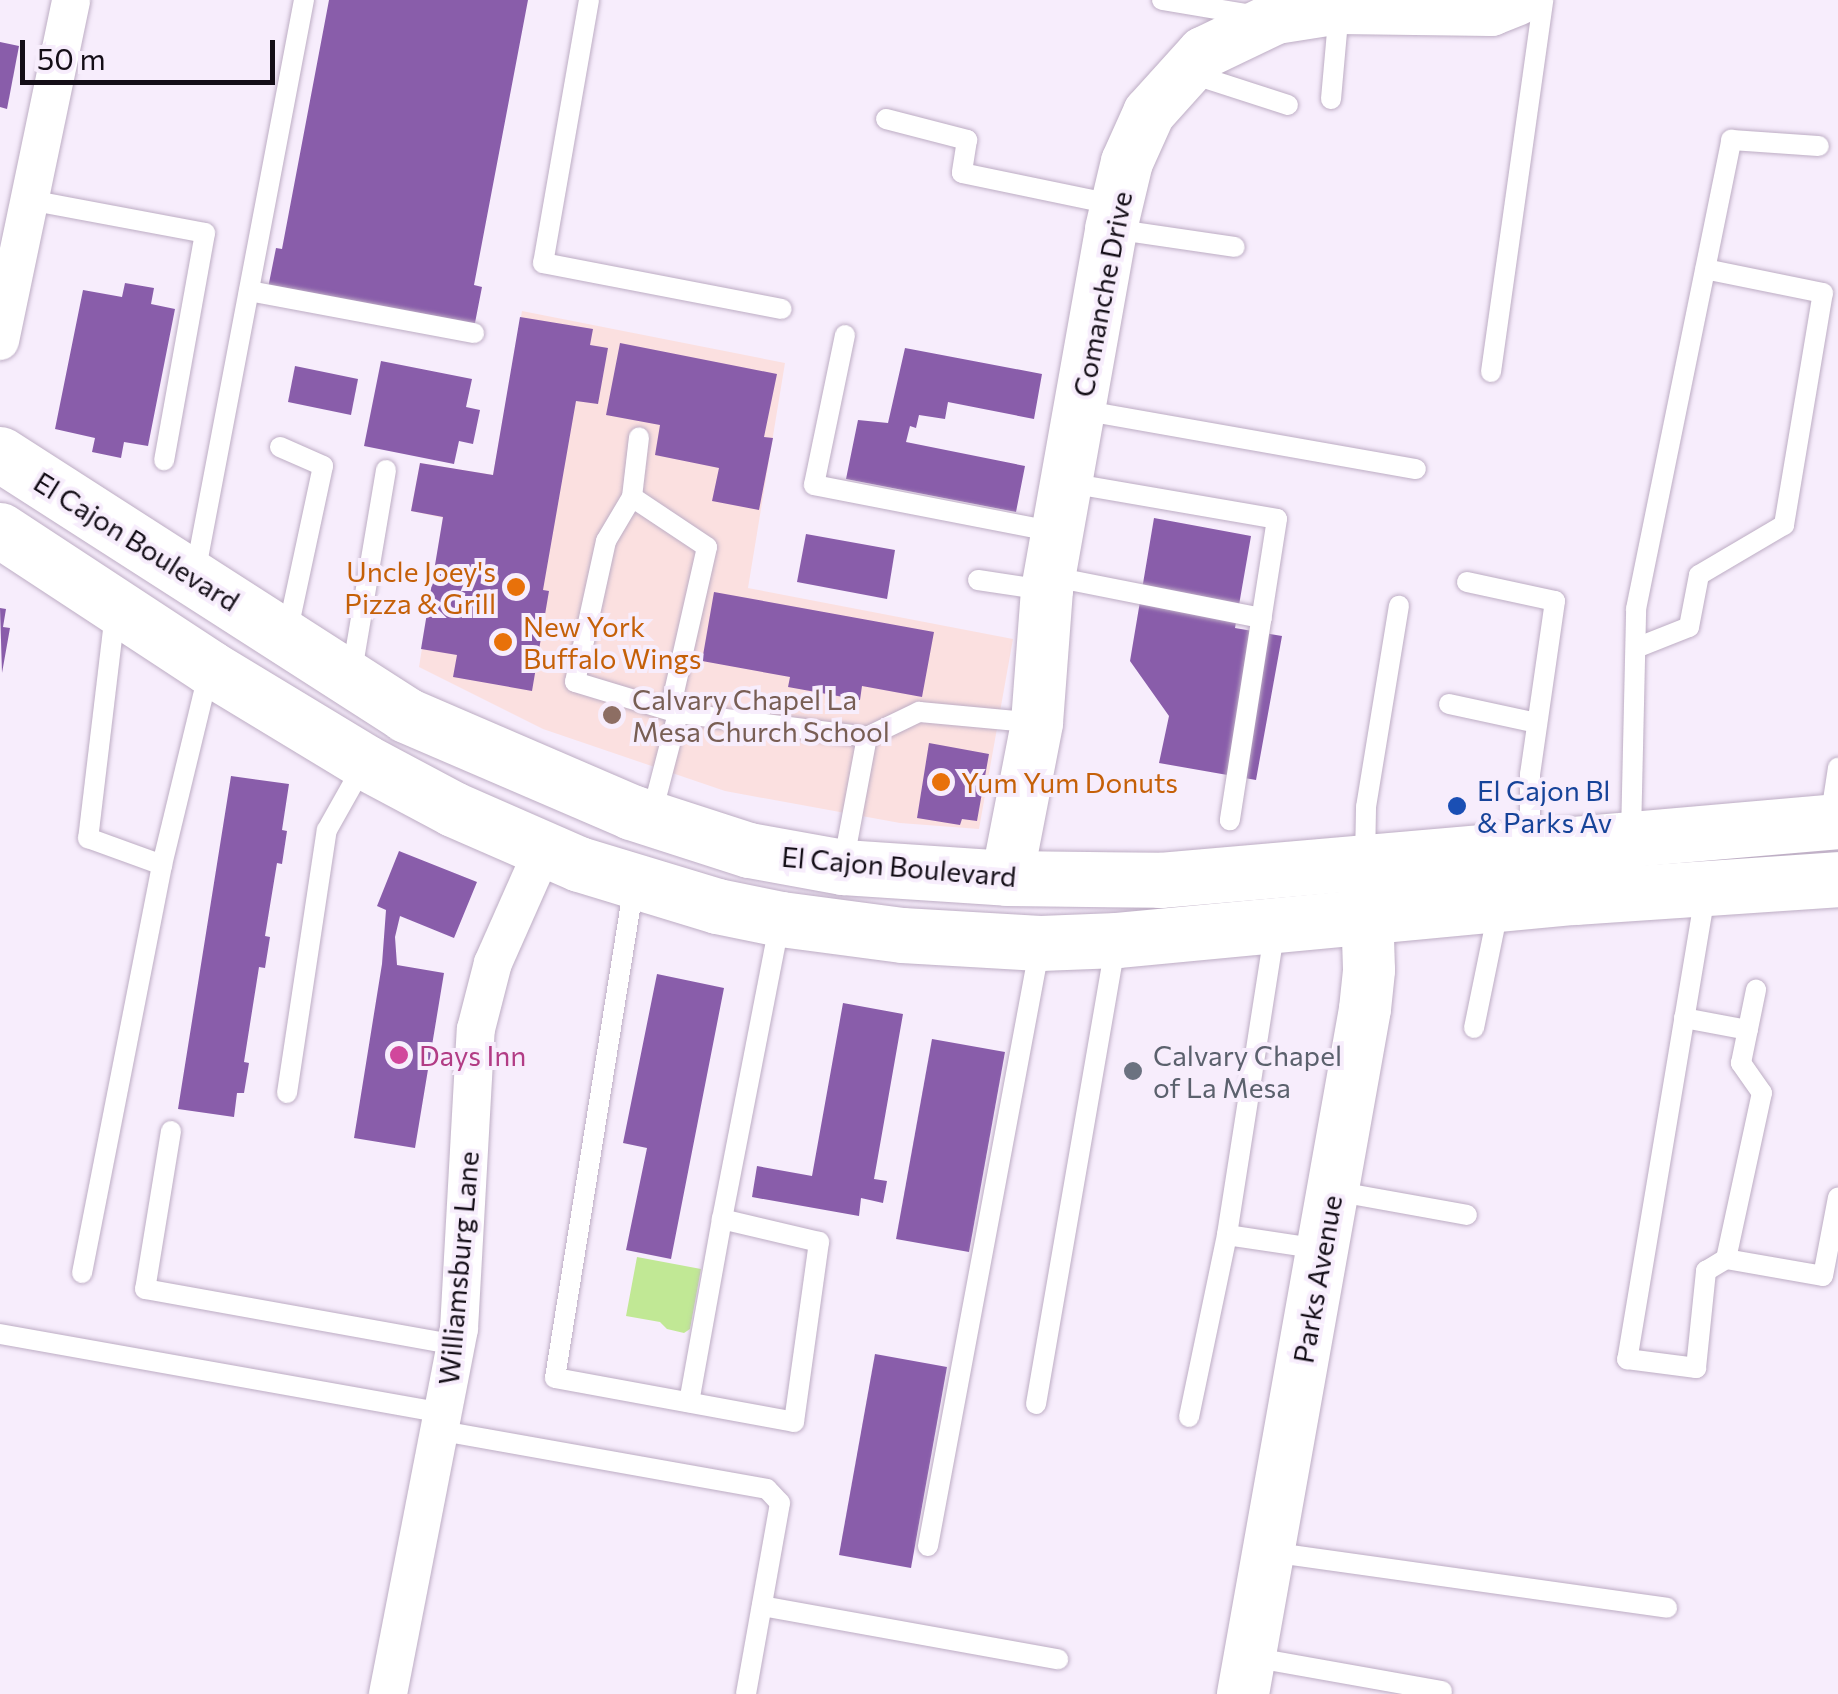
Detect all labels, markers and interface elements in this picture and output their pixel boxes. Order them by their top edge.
scale bar [25,20,280,82]
text: 50 m [37,39,106,76]
street label: Comanche Drive [1066,188,1138,400]
street label: El Cajon Boulevard [28,464,246,618]
place label: Uncle Joey's Pizza & Grill [344,554,496,620]
marker: Uncle Joey's Pizza & Grill [505,576,527,598]
place label: New York Buffalo Wings [523,609,701,675]
marker: New York Buffalo Wings [492,631,514,653]
place label: Calvary Chapel La Mesa Church School [632,682,890,748]
marker: Calvary Chapel La Mesa Church School [601,704,623,726]
place label: Yum Yum Donuts [961,765,1178,799]
marker: Yum Yum Donuts [930,771,952,793]
place label: El Cajon Bl & Parks Av [1477,773,1612,839]
marker: El Cajon Bl & Parks Av [1446,795,1468,817]
street label: El Cajon Boulevard [780,839,1018,893]
place label: Days Inn [419,1038,526,1072]
place label: Calvary Chapel of La Mesa [1153,1038,1342,1104]
marker: Days Inn [388,1044,410,1066]
marker: Calvary Chapel of La Mesa [1122,1060,1144,1082]
street label: Williamsburg Lane [431,1150,485,1386]
street label: Parks Avenue [1286,1192,1348,1366]

